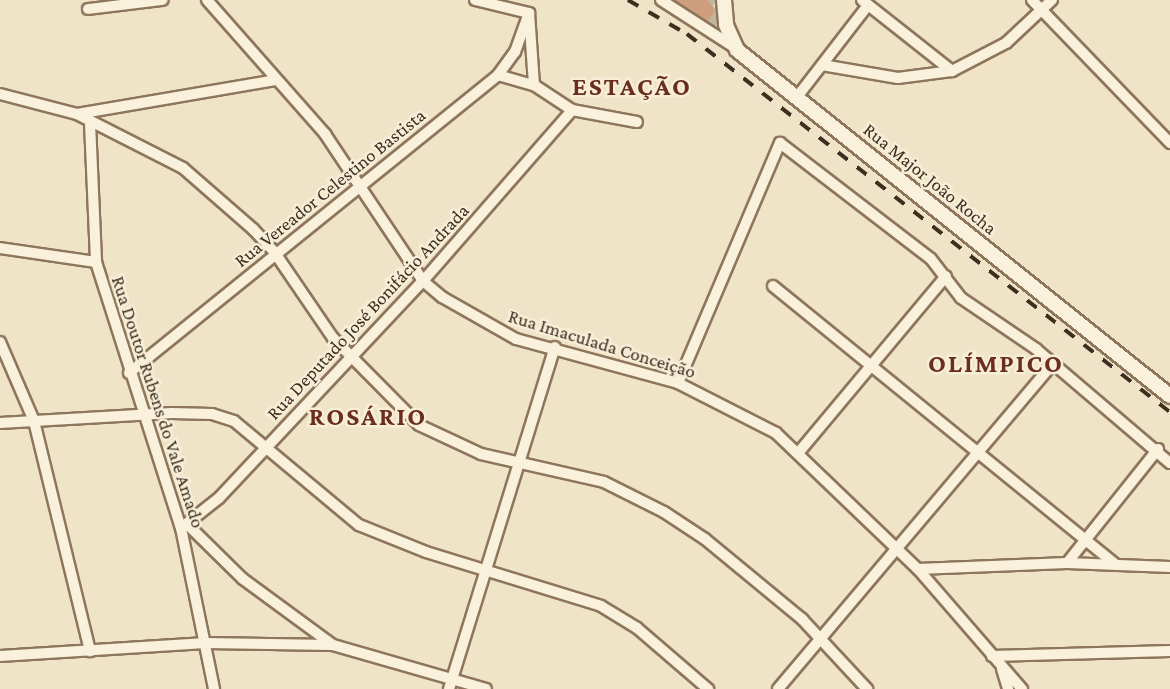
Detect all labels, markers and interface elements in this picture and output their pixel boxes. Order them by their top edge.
district label: ESTAÇÃO [573,71,691,103]
street label: Rua Vereador Celestino Bastista [230,104,430,272]
street label: Rua Major João Rocha [859,118,1001,240]
street label: Rua Deputado José Bonifácio Andrada [262,199,474,425]
street label: Rua Doutor Rubens do Vale Amado [106,273,210,531]
street label: Rua Imaculada Conceição [506,305,698,383]
district label: OLÍMPICO [929,348,1063,380]
district label: ROSÁRIO [310,401,426,433]

